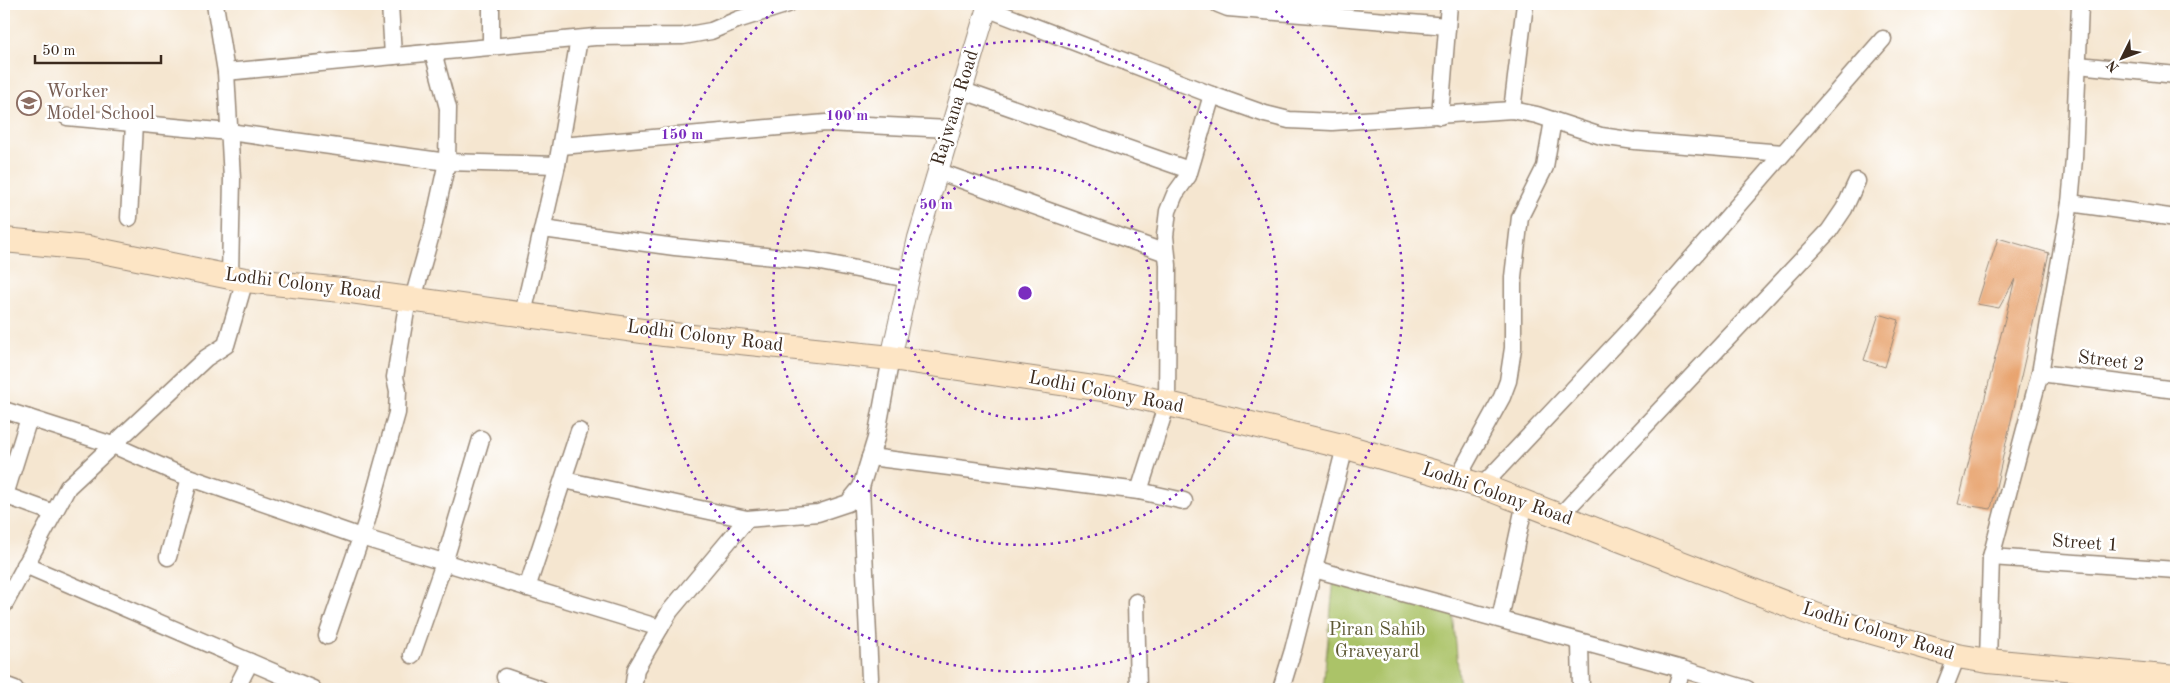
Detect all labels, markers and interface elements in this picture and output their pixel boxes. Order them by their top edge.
scale bar [35,32,161,64]
north arrow [2098,32,2148,82]
text: 50 m [42,44,76,59]
street label: Rajwana Road [929,48,983,168]
text: N [2104,57,2122,75]
place label: Worker Model School [46,83,155,124]
school or university icon: Worker Model School [16,90,42,116]
text: 100 m [826,109,868,124]
text: 150 m [661,128,703,143]
text: 50 m [919,198,953,213]
street label: Lodhi Colony Road [224,266,382,304]
centre of rings [1016,284,1034,302]
street label: Lodhi Colony Road [626,318,784,356]
street label: Street 2 [2077,349,2145,375]
street label: Lodhi Colony Road [1027,369,1185,417]
street label: Lodhi Colony Road [1419,460,1575,530]
street label: Street 1 [2051,532,2119,556]
street label: Lodhi Colony Road [1800,600,1956,664]
park label: Piran Sahib Graveyard [1328,621,1426,662]

